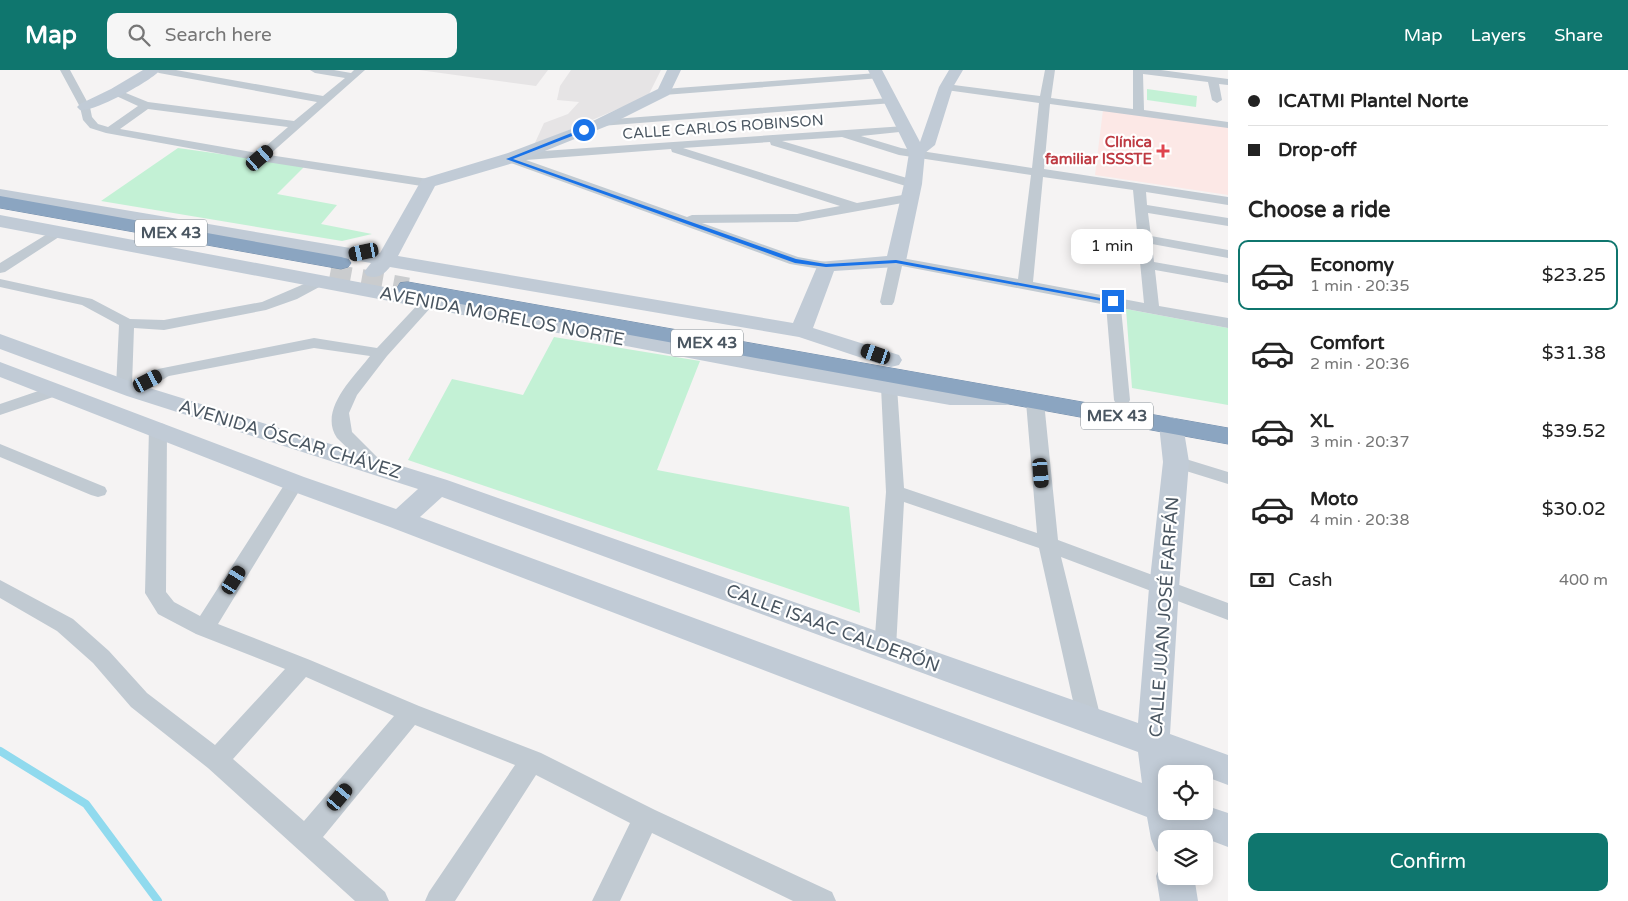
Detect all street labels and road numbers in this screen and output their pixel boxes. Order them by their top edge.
street label: CALLE CARLOS ROBINSON [622,111,824,143]
road number: MEX 43 [135,220,207,247]
street label: AVENIDA MORELOS NORTE [378,281,626,351]
road number: MEX 43 [671,330,743,356]
street label: AVENIDA ÓSCAR CHÁVEZ [176,395,404,483]
road number: MEX 43 [1081,402,1153,430]
street label: CALLE JUAN JOSÉ FARFÁN [1145,496,1183,738]
street label: CALLE ISAAC CALDERÓN [723,579,943,677]

